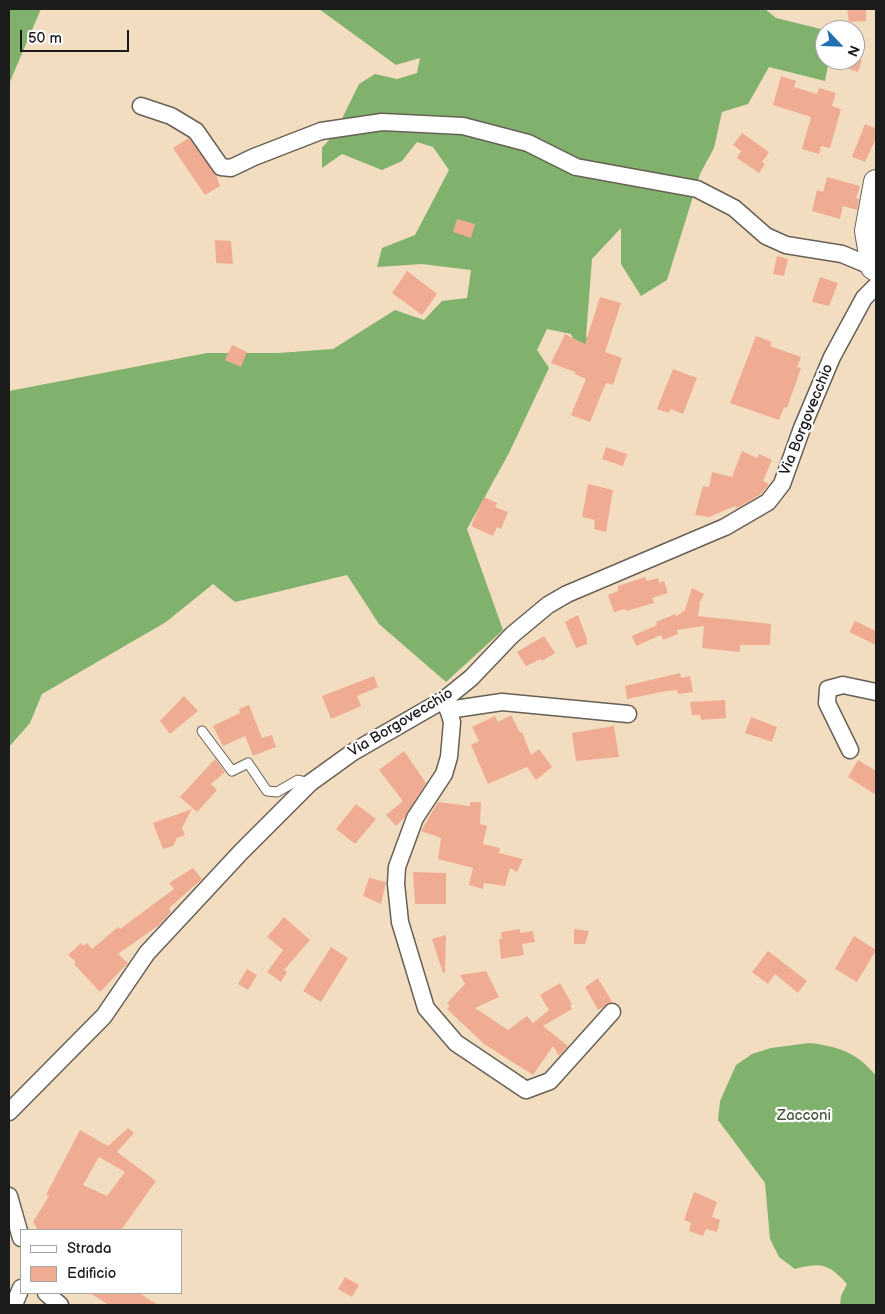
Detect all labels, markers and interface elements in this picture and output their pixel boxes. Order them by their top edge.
scale bar [22,20,131,52]
north arrow [815,20,865,70]
text: 50 m [28,29,62,48]
text: N [843,43,863,59]
street label: Via Borgovecchio [776,362,838,478]
street label: Via Borgovecchio [346,685,456,761]
park label: Zacconi [777,1107,831,1125]
legend [20,1229,182,1294]
text: Strada [67,1239,111,1258]
text: Edificio [67,1264,116,1283]

